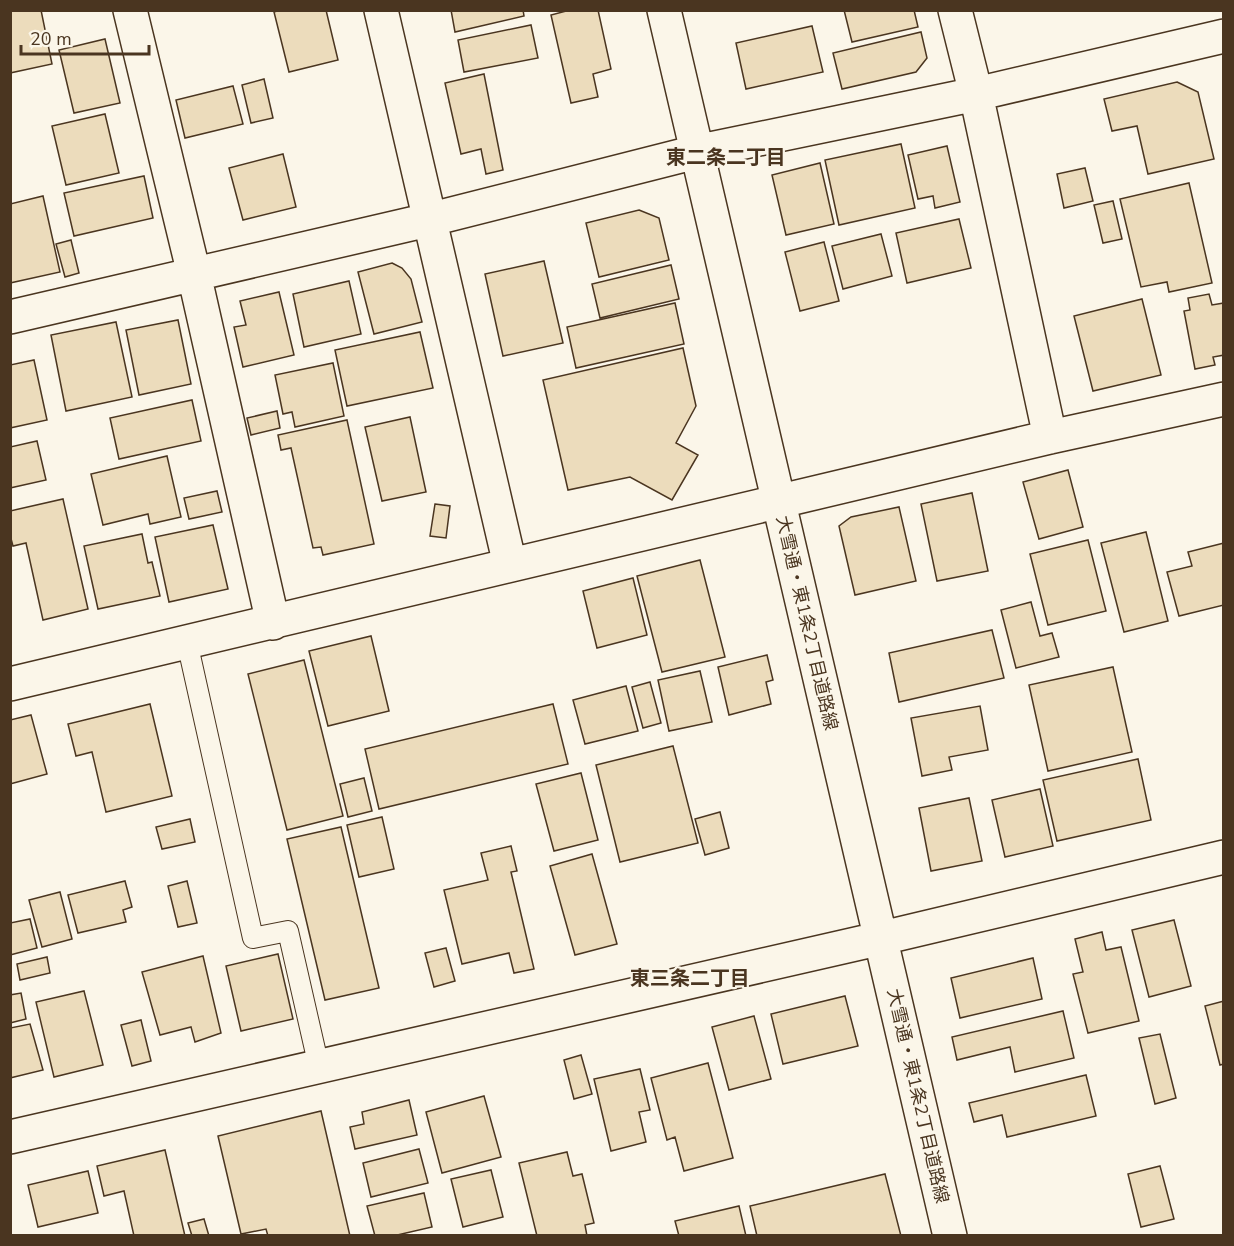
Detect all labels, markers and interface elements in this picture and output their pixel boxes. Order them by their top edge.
scale bar [21,18,148,56]
text: 20 m [30,27,72,51]
district label: 東二条二丁目 [666,144,786,171]
street label: 大雪通・東1条2丁目道路線 [771,513,843,733]
district label: 東三条二丁目 [630,965,750,992]
street label: 大雪通・東1条2丁目道路線 [882,986,954,1206]

